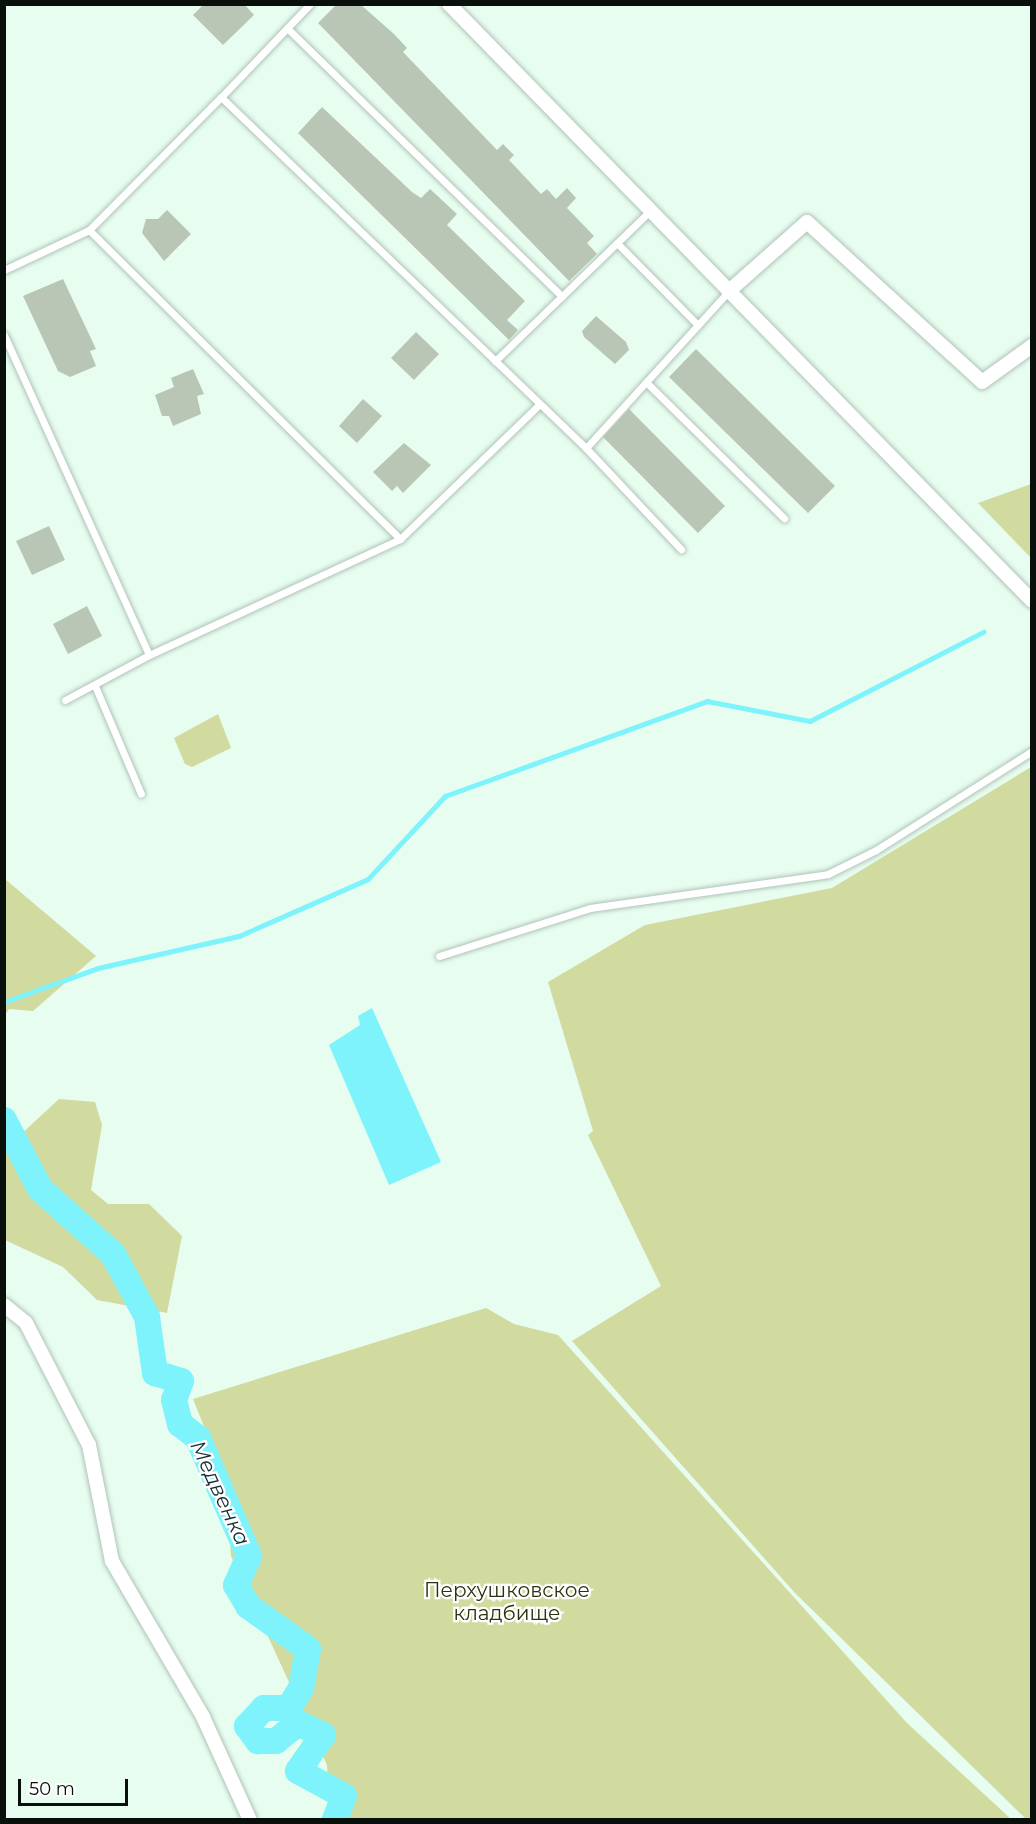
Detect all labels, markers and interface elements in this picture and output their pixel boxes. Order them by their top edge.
water label: Медвенка [185,1436,255,1550]
park label: Перхушковское кладбище [424,1579,590,1626]
scale bar [21,1767,130,1805]
text: 50 m [29,1778,75,1800]

